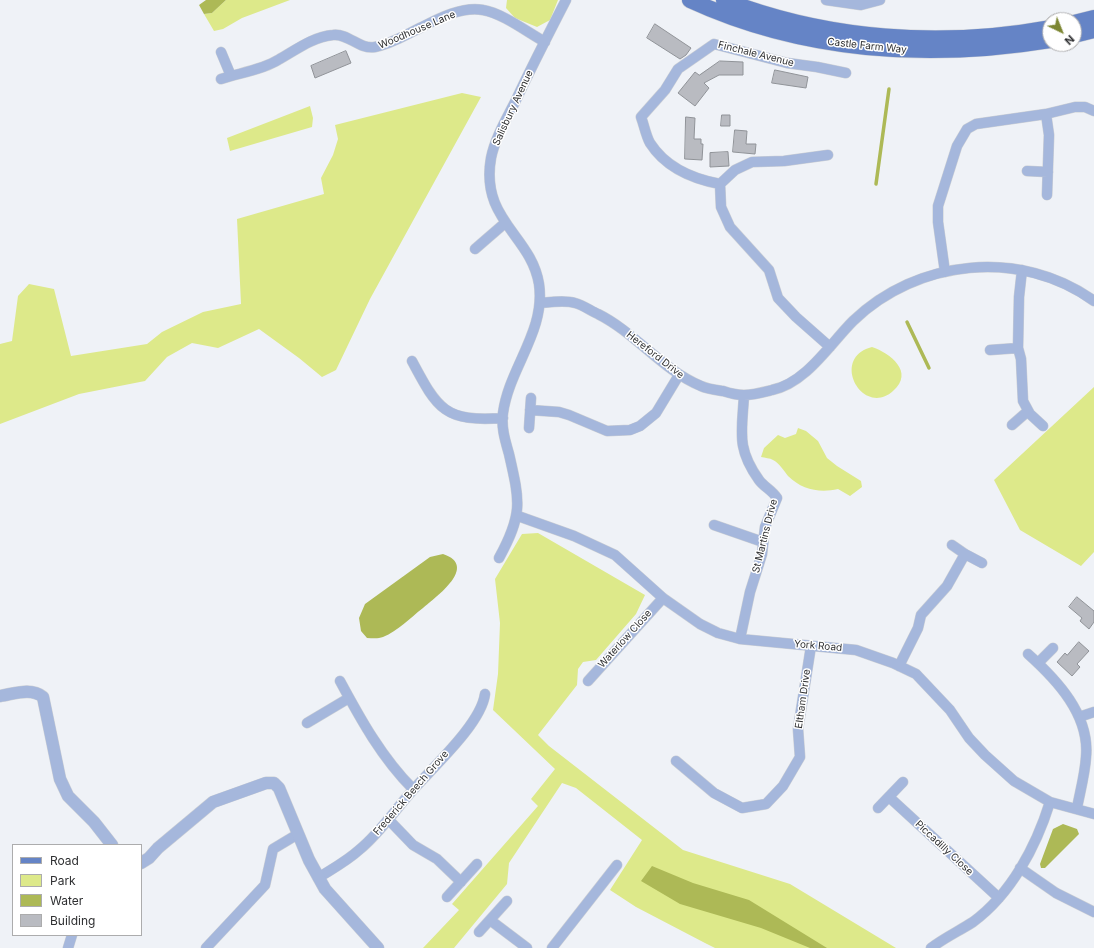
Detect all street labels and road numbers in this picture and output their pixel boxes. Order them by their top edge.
street label: Woodhouse Lane [377,8,457,52]
street label: Castle Farm Way [827,36,907,56]
street label: Finchale Avenue [717,39,795,69]
street label: Salisbury Avenue [490,68,536,148]
street label: Hereford Drive [624,329,686,381]
street label: St Martins Drive [750,498,780,574]
street label: Waterlow Close [596,608,654,670]
street label: York Road [793,638,843,654]
street label: Eltham Drive [793,669,813,729]
street label: Frederick Beech Grove [371,748,451,838]
street label: Piccadilly Close [913,818,975,878]

